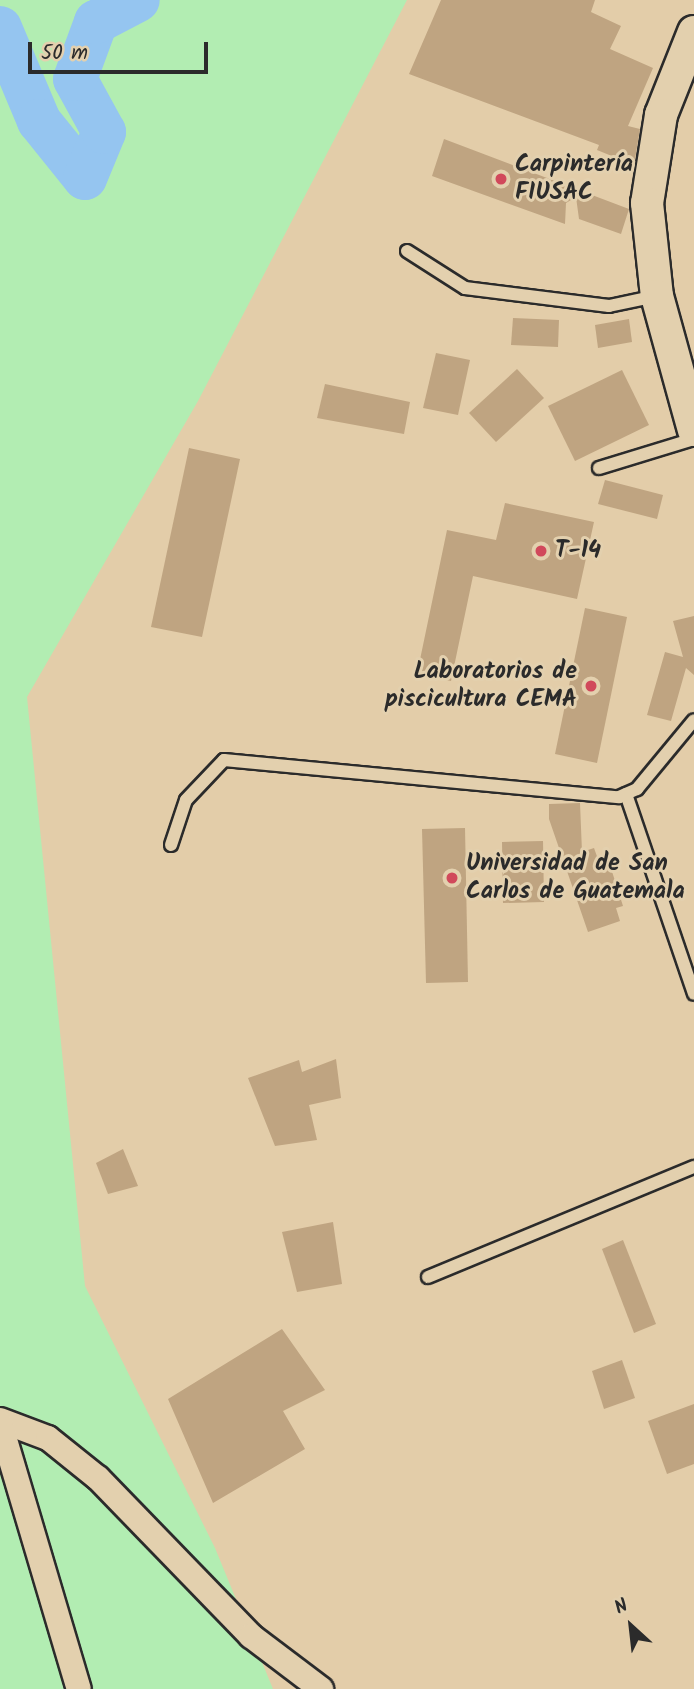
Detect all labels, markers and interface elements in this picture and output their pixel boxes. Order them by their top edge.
scale bar [32,28,212,72]
text: 50 m [41,37,88,70]
place label: Carpintería FIUSAC [515,151,633,207]
marker: Carpintería FIUSAC [493,171,509,187]
place label: T-14 [555,537,601,565]
marker: T-14 [533,543,549,559]
place label: Laboratorios de piscicultura CEMA [385,658,577,714]
marker: Laboratorios de piscicultura CEMA [583,678,599,694]
place label: Universidad de San Carlos de Guatemala [466,850,685,906]
marker: Universidad de San Carlos de Guatemala [444,870,460,886]
north arrow [596,1591,666,1661]
text: N [609,1591,634,1623]

